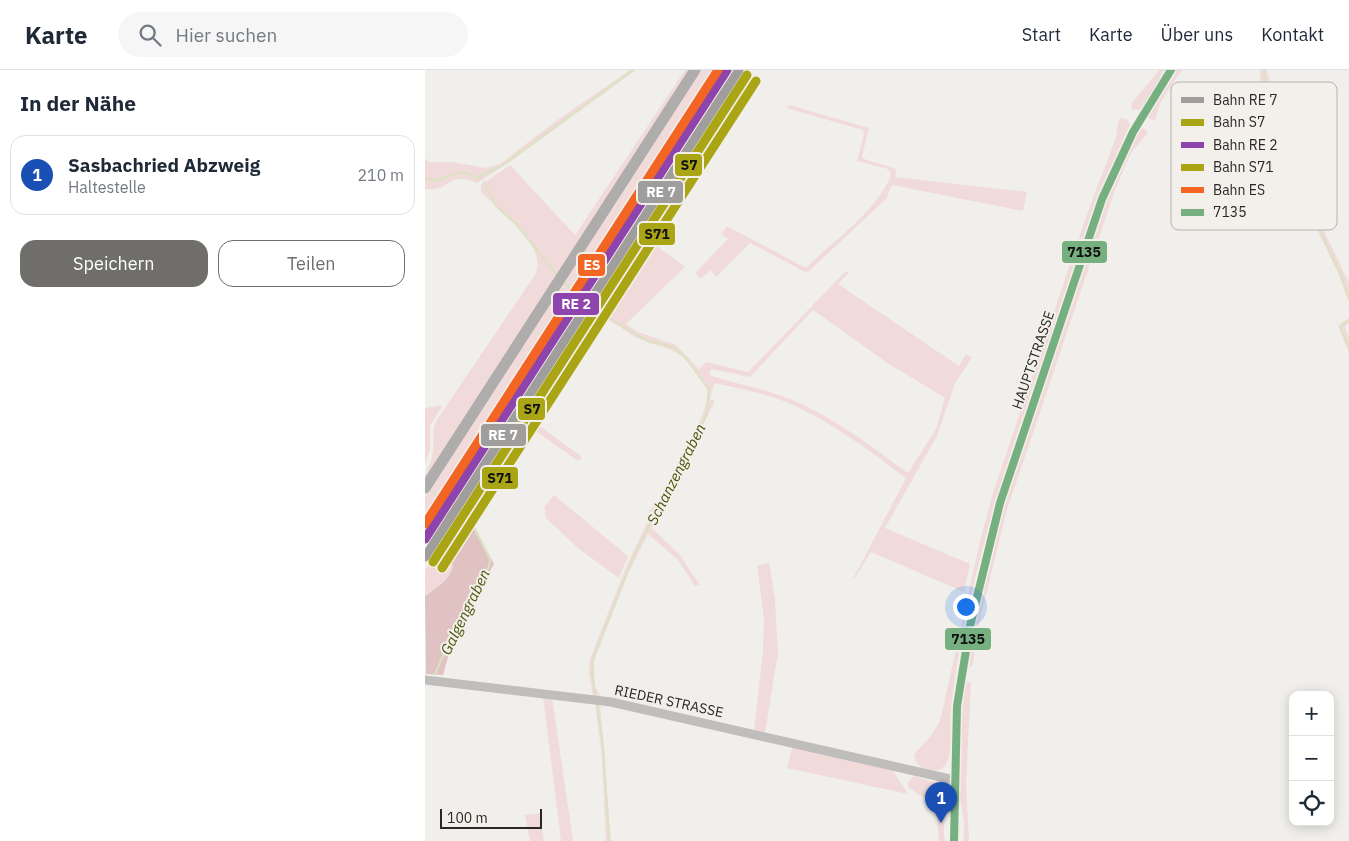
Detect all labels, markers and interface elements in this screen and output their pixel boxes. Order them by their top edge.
search box [118,12,468,57]
text: Karte [25,19,88,51]
icon: search [136,21,164,49]
text: Hier suchen [176,23,277,47]
text: Start [1022,23,1061,46]
text: Karte [1089,23,1133,46]
text: Über uns [1161,23,1233,46]
text: Kontakt [1261,23,1324,46]
legend [1171,82,1337,230]
text: In der Nähe [20,89,136,117]
text: Bahn RE 7 [1213,91,1278,109]
text: Bahn S7 [1213,113,1265,131]
text: Bahn RE 2 [1213,136,1278,154]
text: Sasbachried Abzweig [68,153,260,177]
line badge: S7 [674,153,703,177]
text: S7 [680,156,698,174]
text: Bahn S71 [1213,158,1274,176]
text: 1 [32,165,42,185]
text: 210 m [357,165,404,185]
text: Haltestelle [68,177,146,197]
line badge: RE 7 [637,180,684,204]
text: Bahn ES [1213,181,1265,199]
text: RE 7 [646,183,676,201]
text: 7135 [1213,203,1247,221]
line badge: S71 [638,222,676,246]
text: S71 [644,225,670,243]
button: Speichern [20,240,208,287]
button: Teilen [218,240,405,287]
line badge: 7135 [1061,240,1108,264]
text: 7135 [1067,243,1101,261]
line badge: ES [577,253,606,277]
text: ES [583,256,601,274]
line badge: RE 2 [552,292,600,316]
text: RE 2 [561,295,591,313]
street label: HAUPTSTRASSE [1008,309,1058,411]
line badge: S7 [517,397,546,421]
text: S7 [523,400,541,418]
water label: Schanzengraben [642,420,710,528]
line badge: RE 7 [480,423,527,447]
text: RE 7 [488,426,518,444]
line badge: S71 [481,466,519,490]
text: S71 [487,469,513,487]
water label: Galgengraben [436,566,494,658]
your location [953,594,979,620]
line badge: 7135 [944,627,992,651]
text: 7135 [951,630,985,648]
street label: RIEDER STRASSE [613,681,725,721]
map controls [1289,691,1334,826]
button: + [1289,691,1334,736]
button: − [1289,736,1334,781]
button: locate [1289,781,1334,826]
pin: 1 [925,782,957,823]
scale bar [440,806,543,829]
text: 100 m [447,809,488,827]

